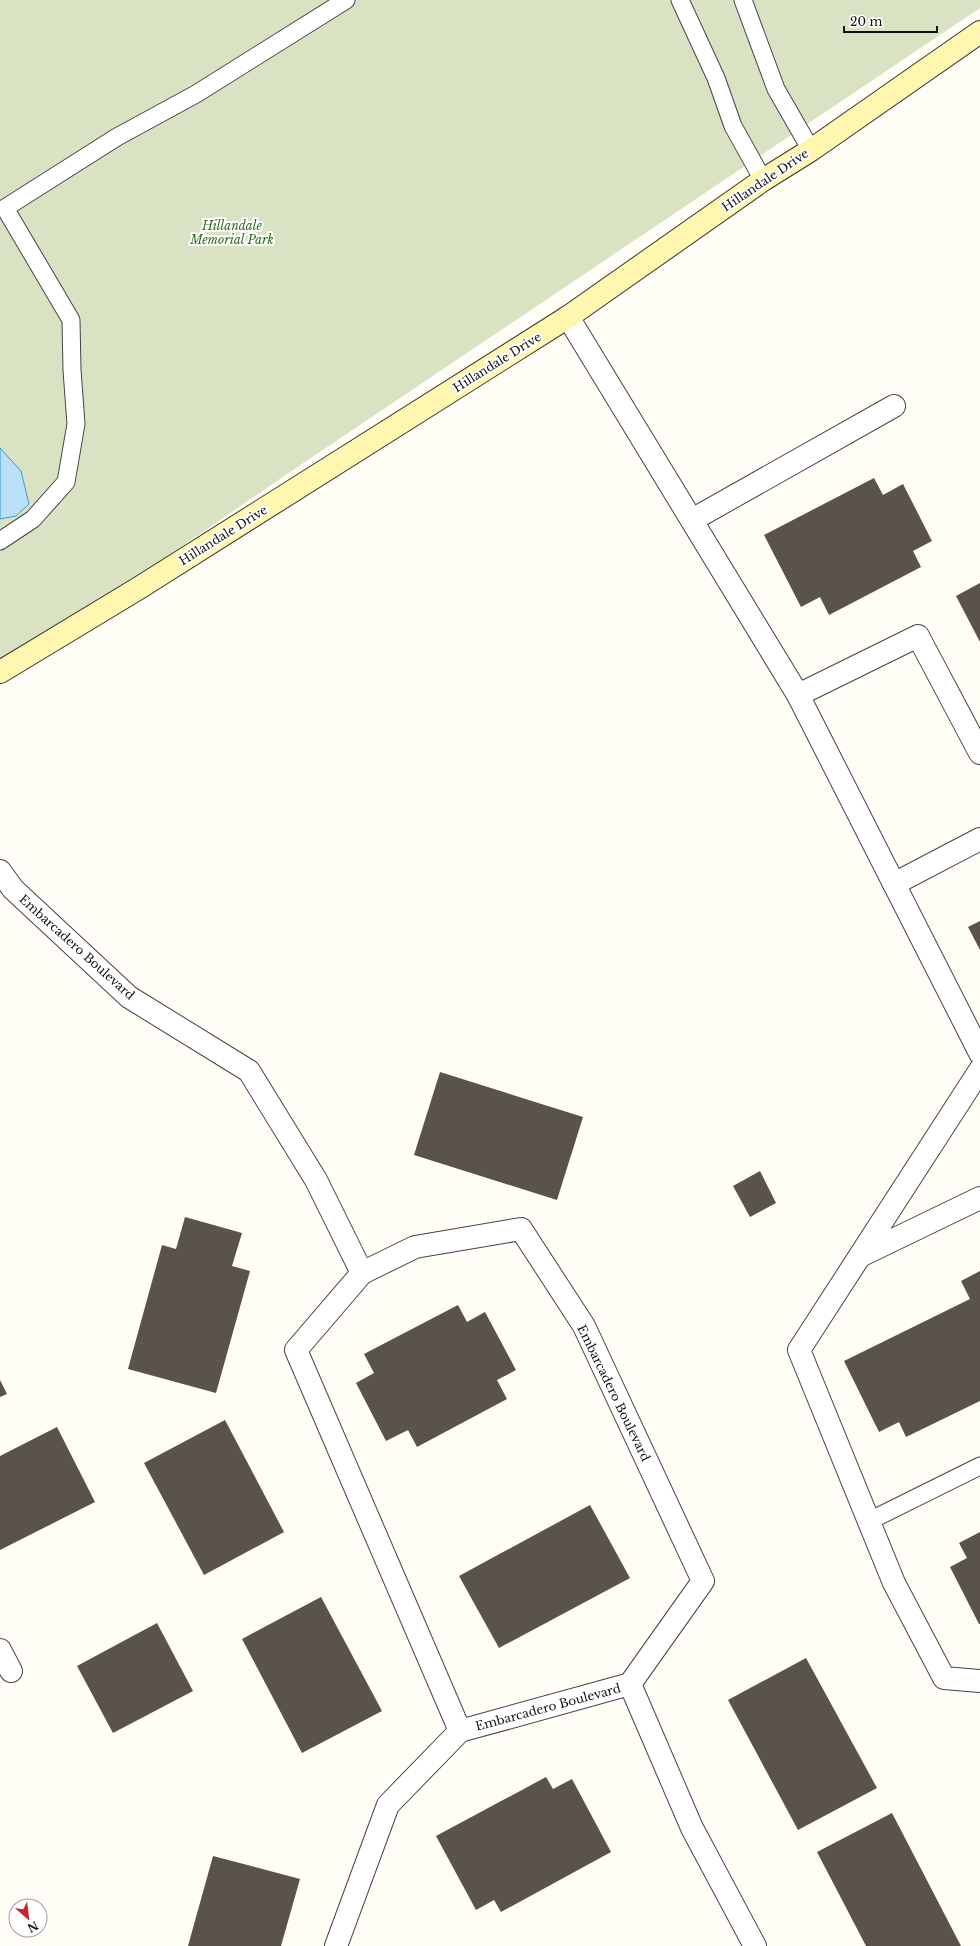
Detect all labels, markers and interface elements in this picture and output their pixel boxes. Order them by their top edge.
scale bar [844,8,937,34]
text: 20 m [850,14,882,29]
street label: Hillandale Drive [719,145,811,215]
park label: Hillandale Memorial Park [189,218,274,247]
street label: Hillandale Drive [450,329,544,395]
street label: Hillandale Drive [176,502,270,568]
street label: Embarcadero Boulevard [16,891,138,1003]
street label: Embarcadero Boulevard [574,1322,654,1464]
street label: Embarcadero Boulevard [474,1680,622,1734]
north arrow [8,1898,48,1938]
text: N [24,1918,41,1936]

